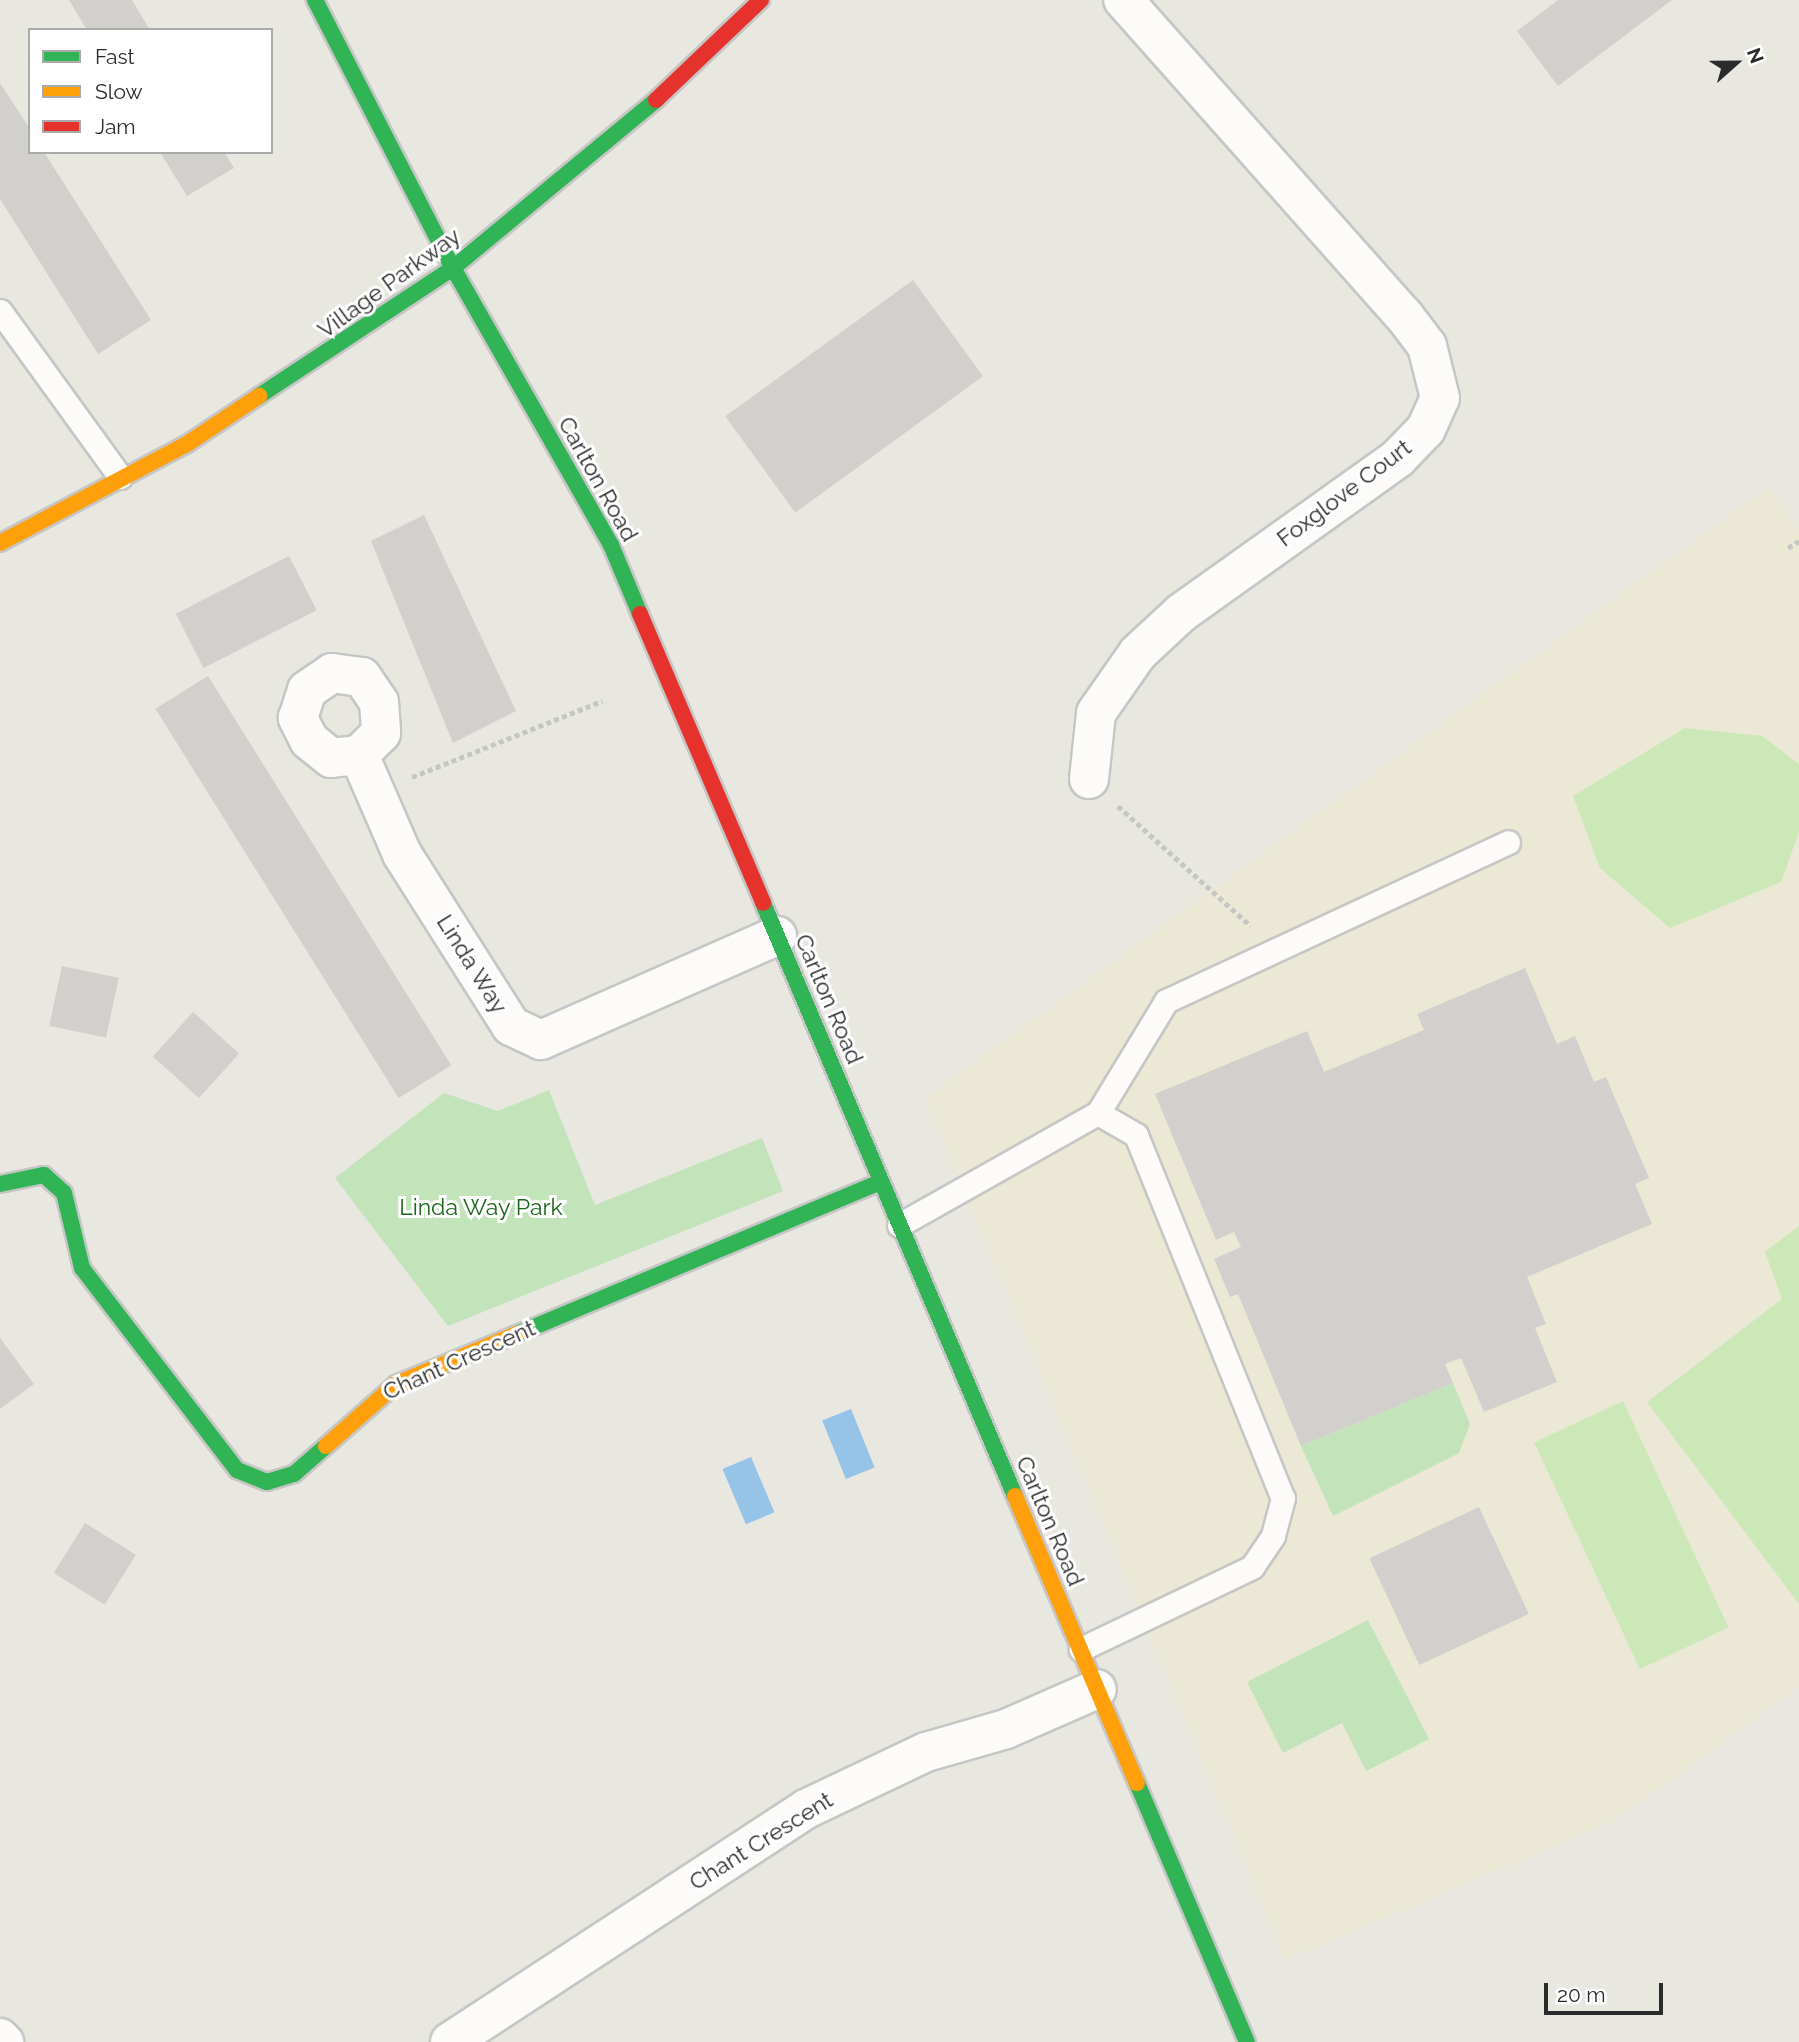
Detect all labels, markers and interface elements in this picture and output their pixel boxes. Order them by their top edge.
legend [28,28,273,154]
north arrow [1701,28,1771,98]
text: Fast [95,44,135,69]
text: N [1743,45,1768,66]
text: Slow [95,79,143,104]
text: Jam [95,114,136,139]
street label: Village Parkway [312,222,466,344]
street label: Carlton Road [552,412,644,546]
street label: Foxglove Court [1271,434,1417,552]
street label: Linda Way [431,909,513,1019]
street label: Carlton Road [789,930,869,1068]
park label: Linda Way Park [399,1193,563,1221]
street label: Chant Crescent [379,1314,539,1406]
street label: Carlton Road [1010,1452,1090,1590]
street label: Chant Crescent [684,1786,838,1896]
scale bar [1547,1968,1666,2012]
text: 20 m [1557,1982,1605,2007]

